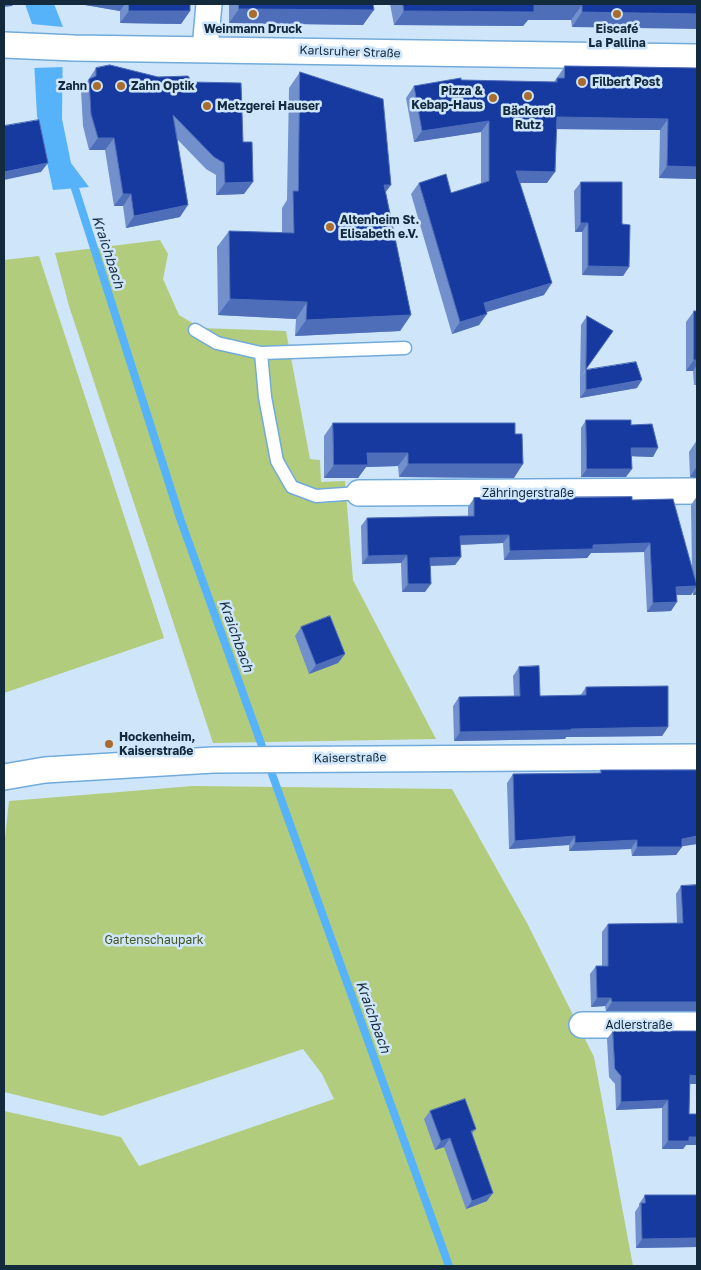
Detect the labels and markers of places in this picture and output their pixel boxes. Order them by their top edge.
marker: Weinmann Druck [247,8,259,20]
marker: Eiscafé La Pallina [611,8,623,20]
place label: Weinmann Druck [204,22,302,36]
place label: Eiscafé La Pallina [588,22,646,50]
place label: Filbert Post [592,75,660,89]
marker: Filbert Post [576,76,588,88]
place label: Zahn [58,79,87,93]
place label: Zahn Optik [131,79,195,93]
marker: Zahn [91,80,103,92]
marker: Zahn Optik [115,80,127,92]
place label: Pizza & Kebap-Haus [411,84,483,112]
marker: Bäckerei Rutz [522,90,534,102]
marker: Pizza & Kebap-Haus [487,92,499,104]
place label: Metzgerei Hauser [217,99,320,113]
marker: Metzgerei Hauser [201,100,213,112]
place label: Bäckerei Rutz [503,104,553,132]
place label: Altenheim St. Elisabeth e.V. [340,213,419,241]
marker: Altenheim St. Elisabeth e.V. [324,221,336,233]
place label: Hockenheim, Kaiserstraße [119,730,195,758]
marker: Hockenheim, Kaiserstraße [103,738,115,750]

